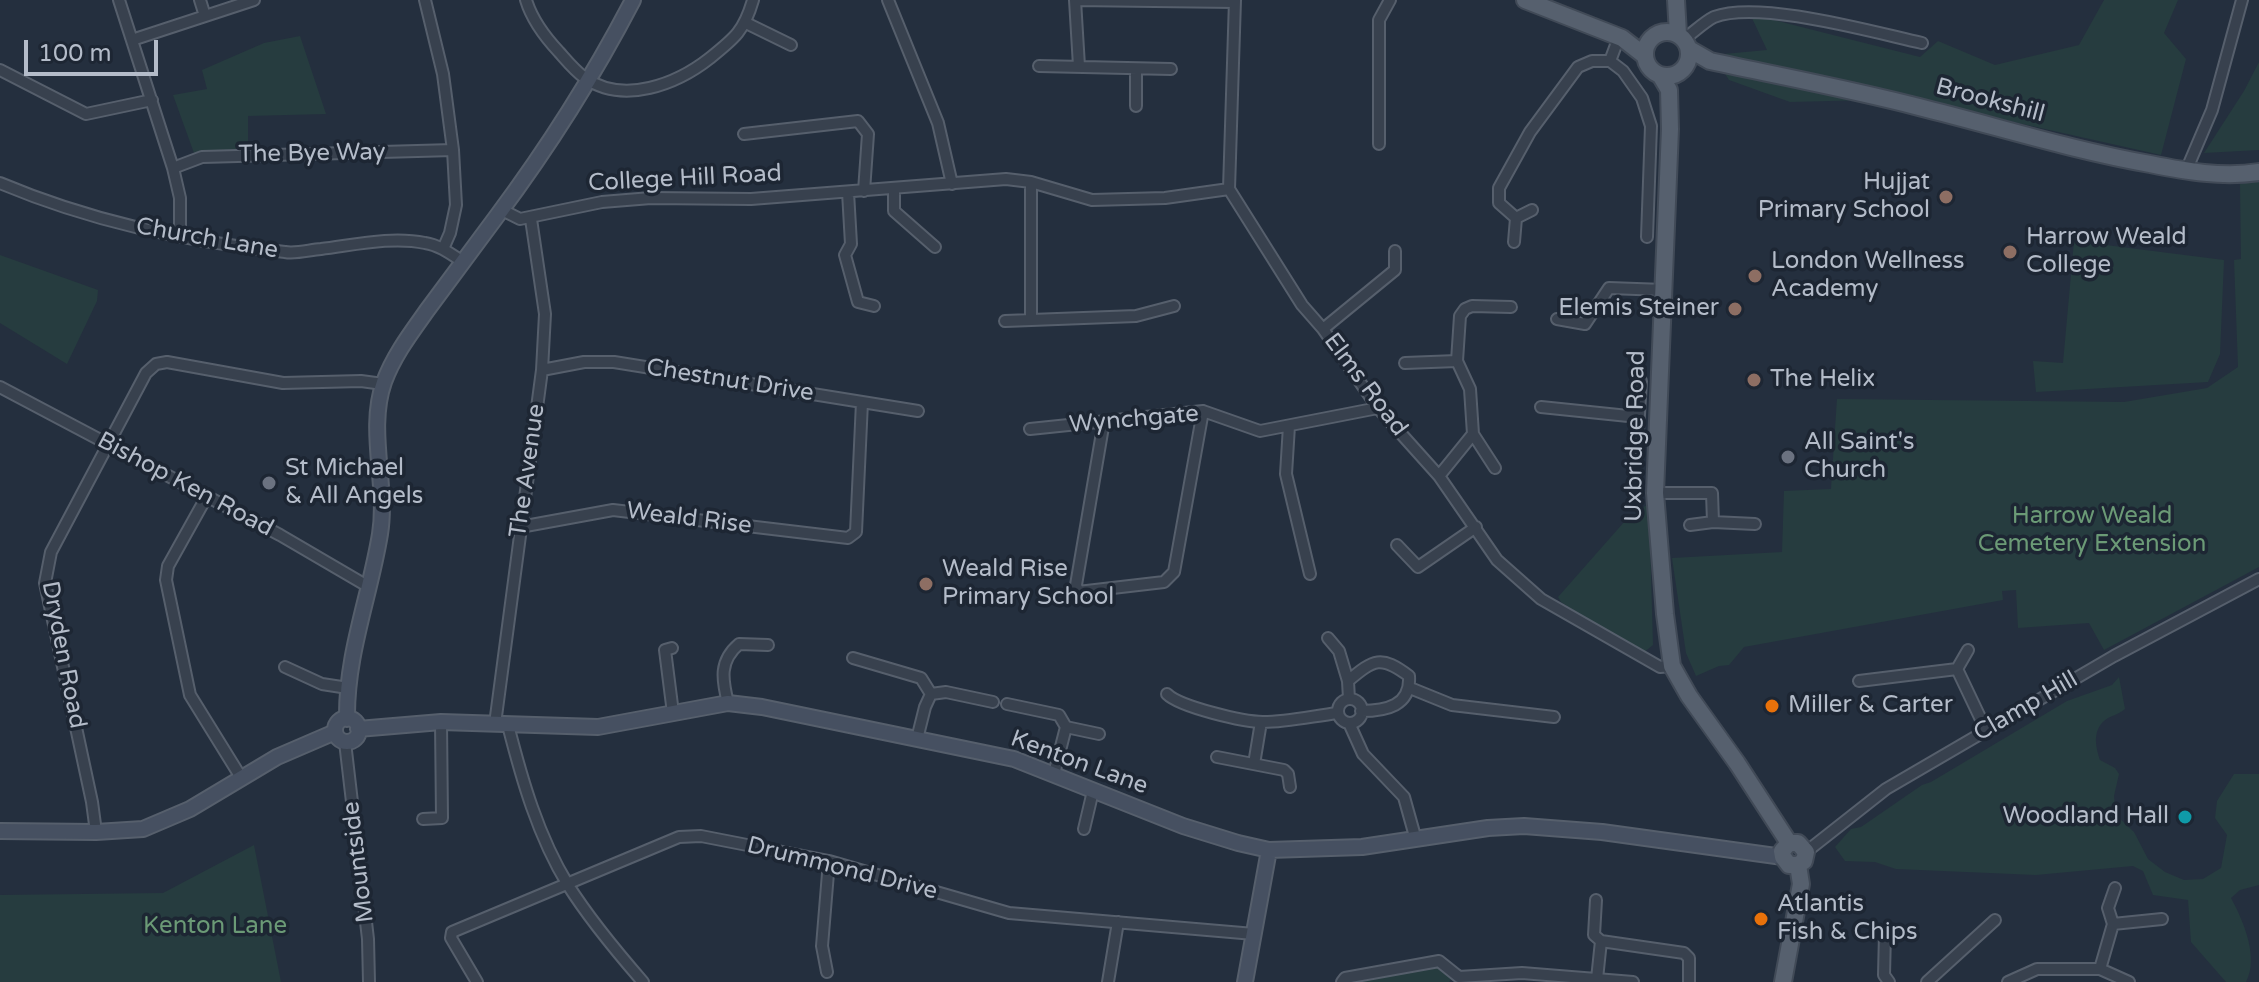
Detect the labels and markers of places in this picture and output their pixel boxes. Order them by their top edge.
place label: Hujjat Primary School [1758,169,1930,225]
marker: Hujjat Primary School [1937,188,1955,206]
place label: Harrow Weald College [2026,224,2187,280]
marker: Harrow Weald College [2001,243,2019,261]
place label: London Wellness Academy [1771,248,1965,304]
marker: London Wellness Academy [1746,267,1764,285]
place label: Elemis Steiner [1558,295,1719,323]
marker: Elemis Steiner [1726,300,1744,318]
place label: The Helix [1770,366,1875,394]
marker: The Helix [1745,371,1763,389]
place label: All Saint's Church [1804,429,1915,485]
marker: All Saint's Church [1779,448,1797,466]
place label: St Michael & All Angels [285,455,423,511]
marker: St Michael & All Angels [260,474,278,492]
place label: Weald Rise Primary School [942,556,1114,612]
marker: Weald Rise Primary School [917,575,935,593]
place label: Miller & Carter [1788,692,1953,720]
marker: Miller & Carter [1763,697,1781,715]
place label: Woodland Hall [2002,803,2169,831]
marker: Woodland Hall [2176,808,2194,826]
place label: Atlantis Fish & Chips [1777,891,1917,947]
marker: Atlantis Fish & Chips [1752,910,1770,928]

